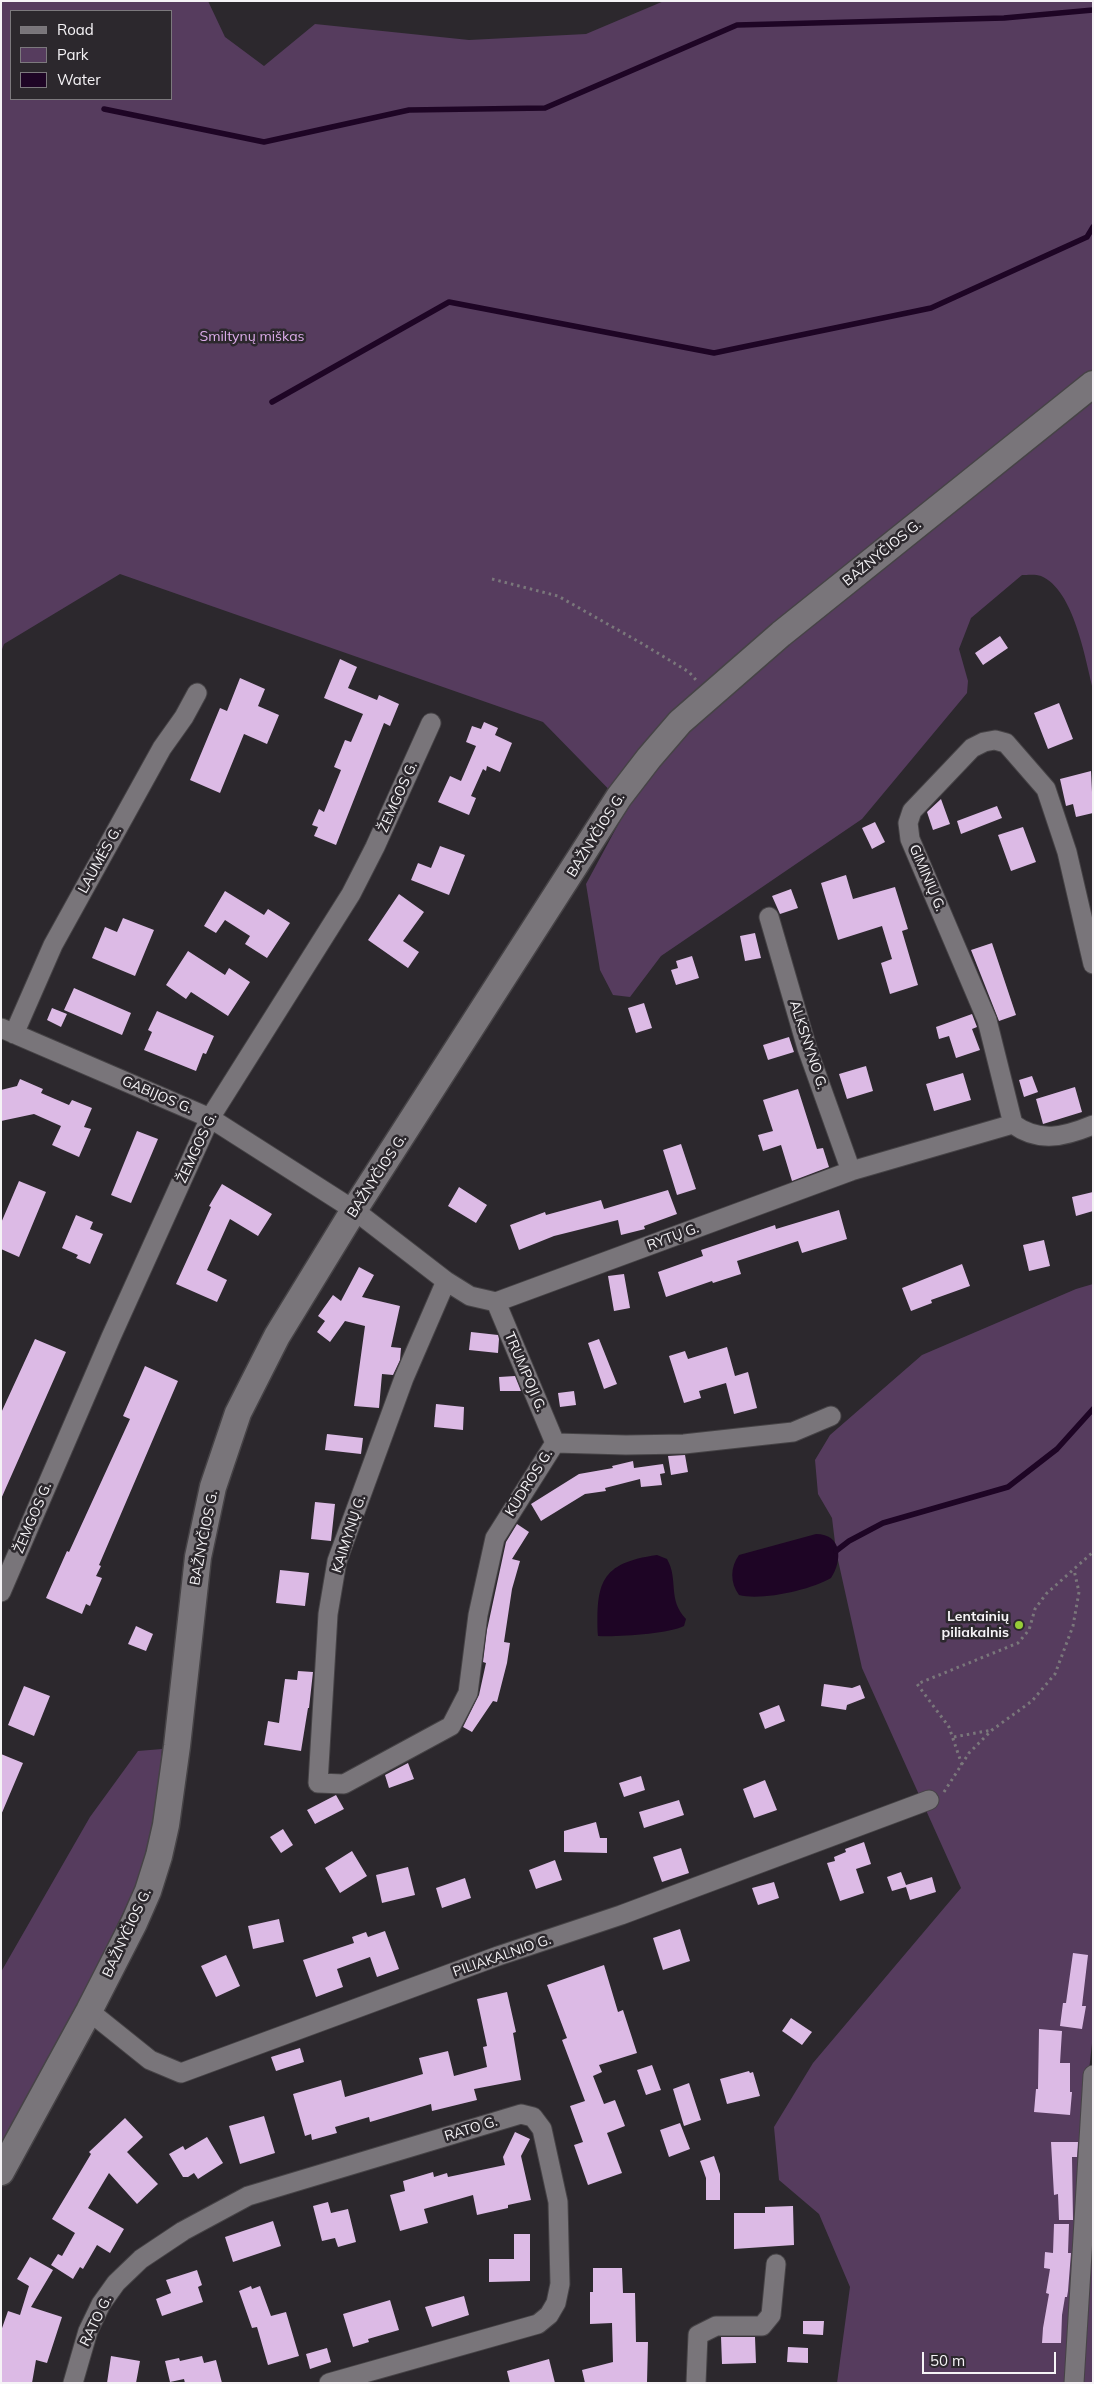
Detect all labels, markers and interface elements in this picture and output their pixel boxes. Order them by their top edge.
legend [10,10,172,100]
text: Road [57,20,94,39]
text: Park [57,45,89,64]
text: Water [57,70,101,89]
park label: Smiltynų miškas [199,329,305,345]
street label: BAŽNYČIOS G. [839,516,925,590]
street label: ŽEMGOS G. [375,759,421,835]
street label: BAŽNYČIOS G. [563,790,629,880]
street label: LAUMĖS G. [75,824,125,896]
street label: GIMINIŲ G. [905,842,949,914]
street label: ALKSNYNO G. [786,998,830,1092]
street label: GABIJOS G. [119,1073,195,1117]
street label: ŽEMGOS G. [173,1110,221,1186]
street label: BAŽNYČIOS G. [344,1131,410,1221]
street label: RYTŲ G. [645,1220,701,1254]
street label: TRUMPOJI G. [501,1330,549,1414]
street label: KŪDROS G. [502,1446,556,1520]
street label: ŽEMGOS G. [11,1480,55,1556]
street label: BAŽNYČIOS G. [187,1489,221,1587]
street label: KAIMYNŲ G. [329,1493,369,1575]
place label: Lentainių piliakalnis [942,1609,1009,1641]
marker: Lentainių piliakalnis [1013,1619,1025,1631]
street label: BAŽNYČIOS G. [99,1886,155,1980]
street label: PILIAKALNIO G. [451,1931,553,1981]
street label: RATO G. [442,2113,500,2145]
street label: RATO G. [77,2293,115,2349]
scale bar [924,2342,1058,2374]
text: 50 m [930,2351,965,2370]

